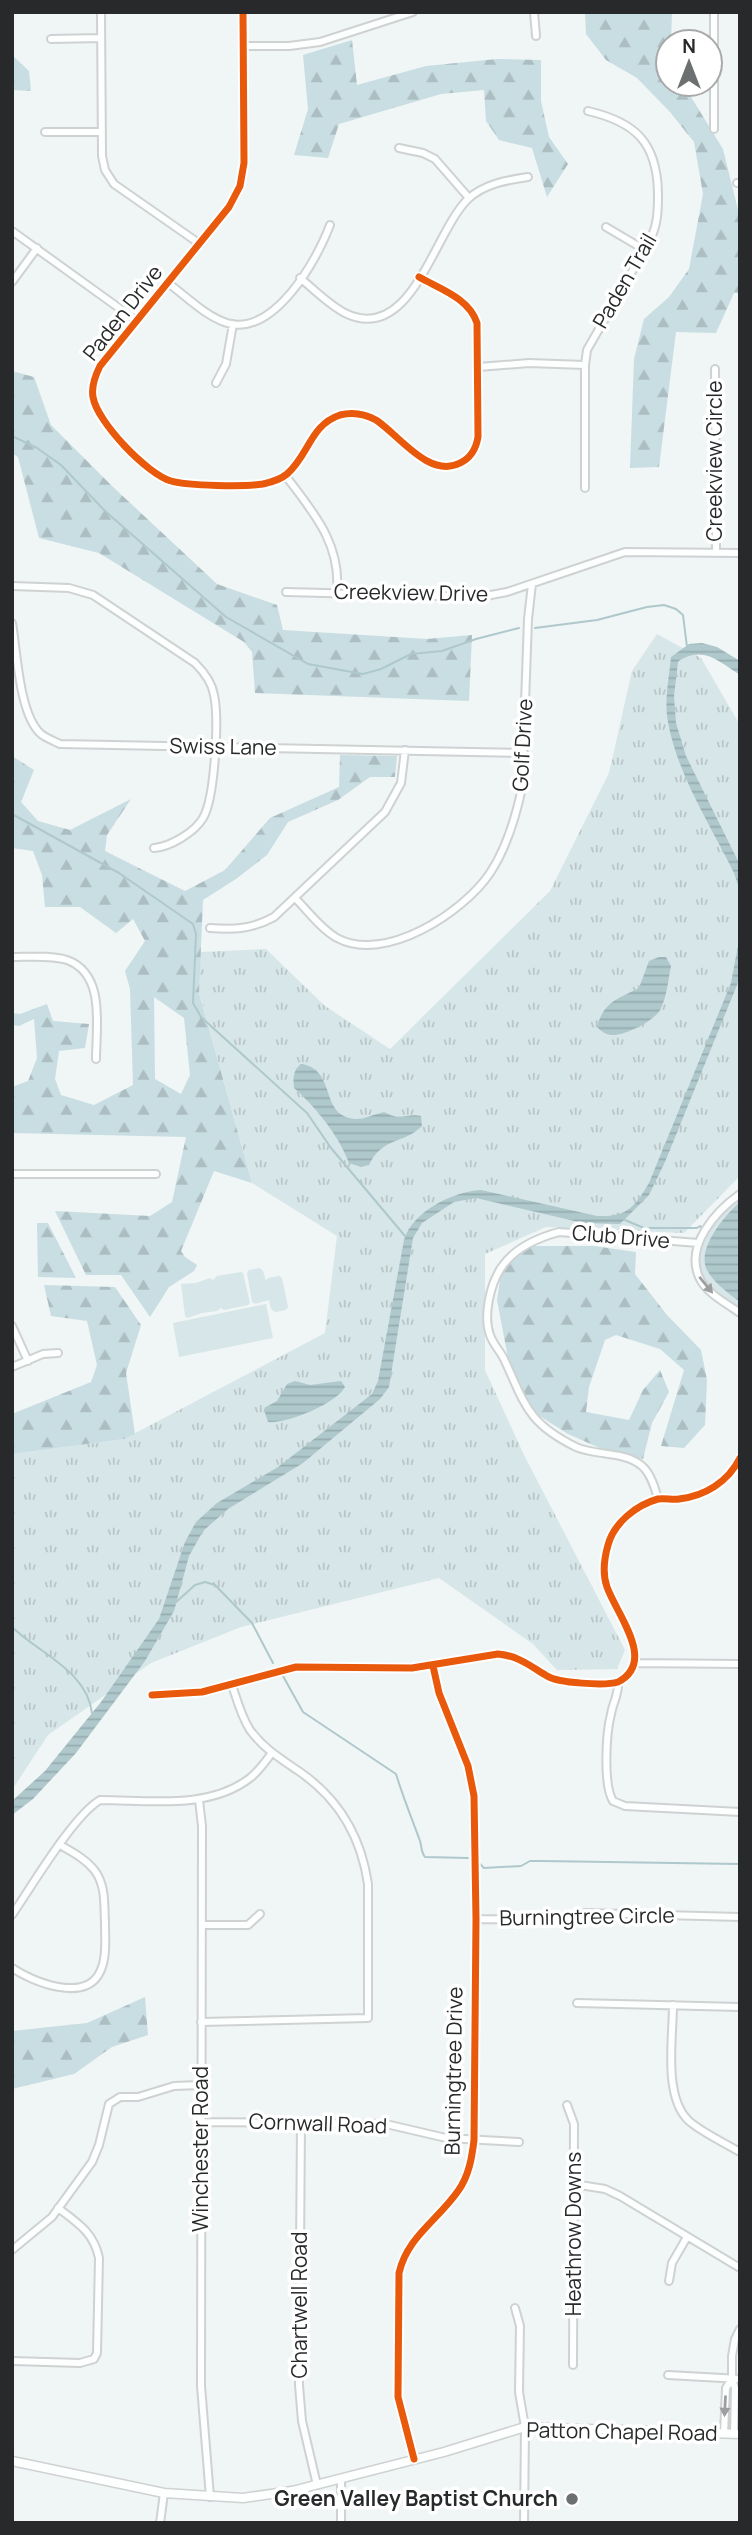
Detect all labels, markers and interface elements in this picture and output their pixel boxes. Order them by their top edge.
north arrow [654,28,724,98]
text: N [682,33,696,59]
street label: Paden Trail [586,228,663,333]
street label: Paden Drive [76,259,168,366]
street label: Creekview Circle [700,381,728,541]
street label: Creekview Drive [334,577,488,607]
street label: Golf Drive [506,698,538,792]
street label: Swiss Lane [169,731,277,761]
street label: Club Drive [571,1218,671,1254]
one-way arrow [698,1275,713,1293]
street label: Burningtree Circle [499,1900,675,1932]
street label: Burningtree Drive [438,1986,468,2156]
street label: Winchester Road [186,2066,214,2232]
street label: Cornwall Road [248,2107,388,2139]
street label: Heathrow Downs [559,2152,587,2316]
street label: Chartwell Road [285,2232,313,2378]
one-way arrow [720,2395,731,2417]
street label: Patton Chapel Road [526,2415,718,2447]
place label: Green Valley Baptist Church [274,2484,558,2512]
marker: Green Valley Baptist Church [564,2491,580,2507]

